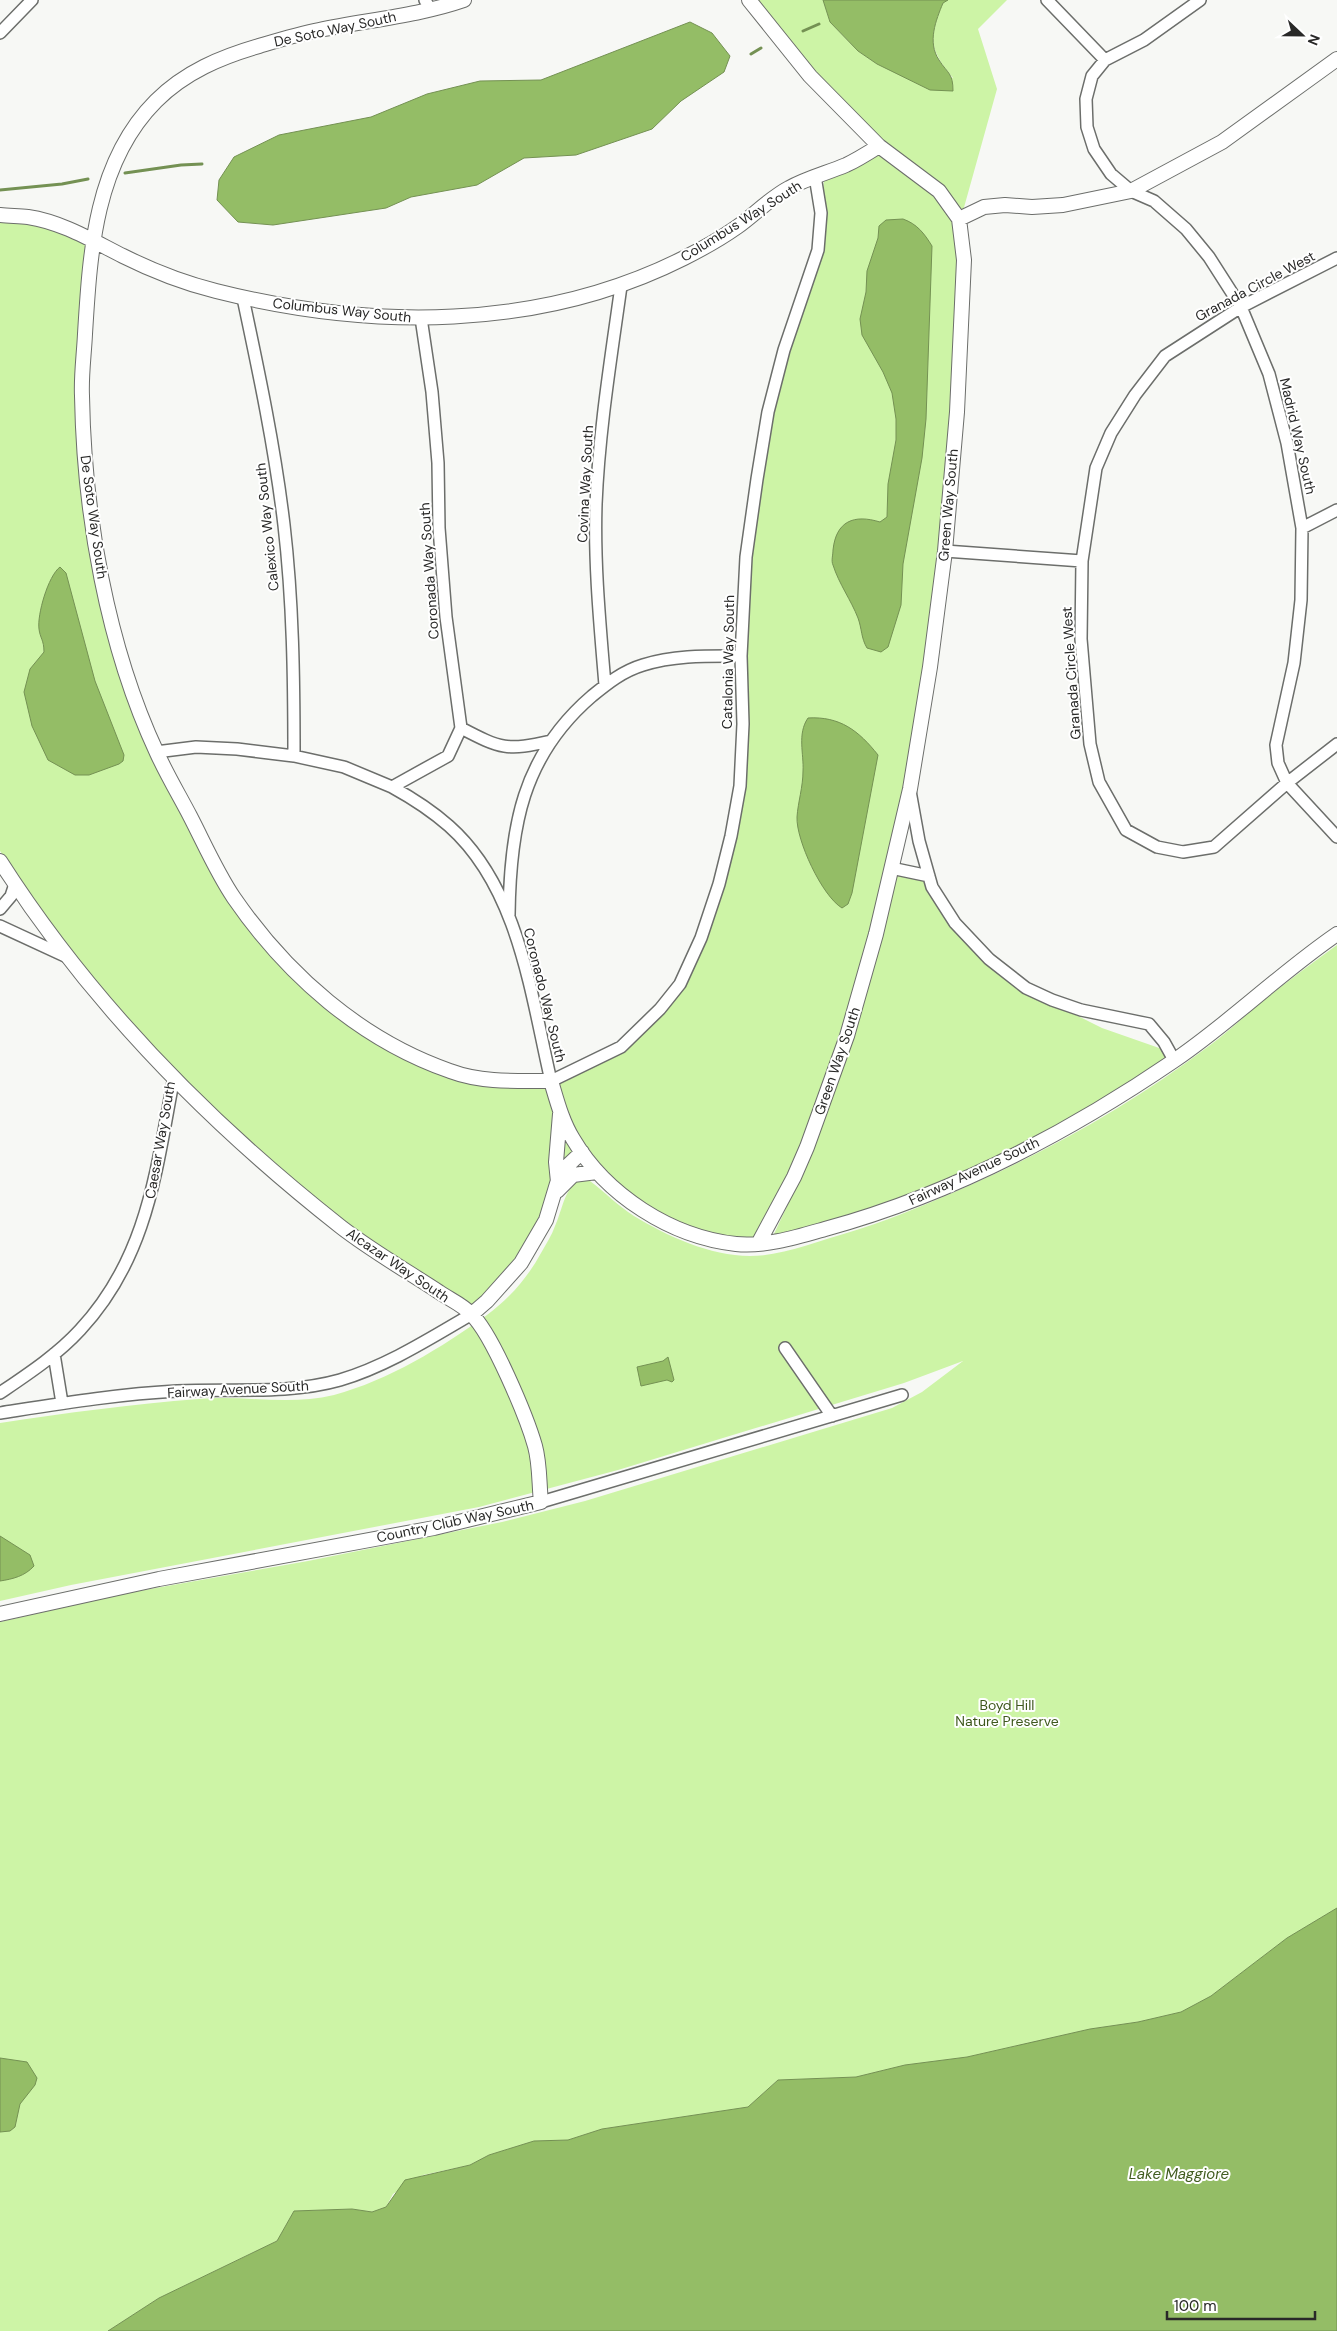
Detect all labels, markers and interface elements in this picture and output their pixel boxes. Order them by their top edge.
street label: De Soto Way South [272,7,398,51]
north arrow [1277,10,1327,60]
text: N [1304,32,1324,48]
street label: Columbus Way South [677,176,805,266]
street label: Granada Circle West [1192,247,1318,325]
street label: Columbus Way South [272,294,412,326]
street label: Madrid Way South [1276,376,1320,496]
street label: Covina Way South [573,425,597,543]
street label: Green Way South [934,448,962,562]
street label: De Soto Way South [76,454,112,580]
street label: Calexico Way South [251,462,283,592]
street label: Coronada Way South [415,502,443,640]
street label: Catalonia Way South [718,595,738,729]
street label: Granada Circle West [1057,606,1085,740]
street label: Coronado Way South [520,926,570,1064]
street label: Green Way South [810,1005,864,1117]
street label: Caesar Way South [141,1080,179,1200]
street label: Fairway Avenue South [906,1133,1042,1209]
street label: Alcazar Way South [343,1224,453,1306]
street label: Fairway Avenue South [167,1376,309,1402]
street label: Country Club Way South [375,1496,535,1546]
park label: Boyd Hill Nature Preserve [955,1696,1059,1730]
water label: Lake Maggiore [1129,2164,1230,2184]
scale bar [1167,2288,1314,2320]
text: 100 m [1174,2296,1217,2316]

